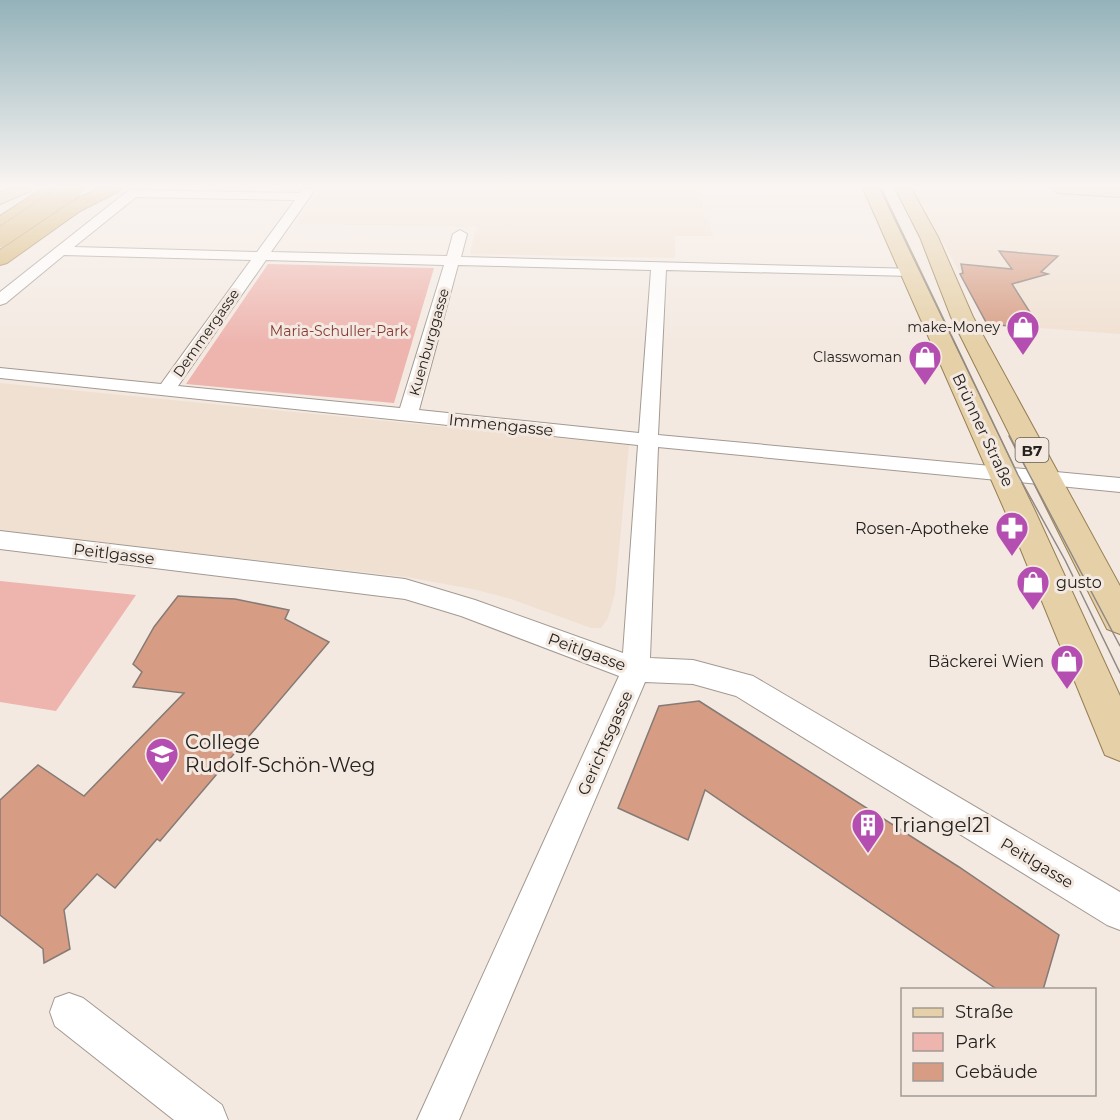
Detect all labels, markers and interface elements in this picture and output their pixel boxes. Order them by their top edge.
street label: Demmergasse [169,285,243,381]
street label: Kuenburggasse [405,286,453,398]
shop icon: make-Money [1005,309,1041,356]
place label: make-Money [907,318,1000,336]
park label: Maria-Schuller-Park [270,322,409,340]
shop icon: Classwoman [907,339,943,386]
place label: Classwoman [813,348,902,366]
street label: Brünner Straße [948,370,1018,490]
street label: Immengasse [448,410,554,440]
road number: B7 [1016,438,1048,462]
pharmacy icon: Rosen-Apotheke [994,510,1030,557]
place label: Rosen-Apotheke [855,519,989,538]
street label: Peitlgasse [72,540,156,568]
shop icon: gusto [1015,564,1051,611]
place label: gusto [1056,573,1102,592]
street label: Peitlgasse [545,629,629,675]
shop icon: Bäckerei Wien [1049,643,1085,690]
place label: Bäckerei Wien [928,652,1044,671]
street label: Gerichtsgasse [573,688,637,798]
place label: College Rudolf-Schön-Weg [185,730,375,777]
school or university icon: College Rudolf-Schön-Weg [144,736,180,783]
building icon: Triangel21 [850,807,886,854]
place label: Triangel21 [891,813,991,837]
street label: Peitlgasse [997,834,1077,892]
legend [901,988,1096,1096]
text: Straße [955,1001,1014,1023]
text: Park [955,1031,996,1053]
text: Gebäude [955,1061,1038,1083]

